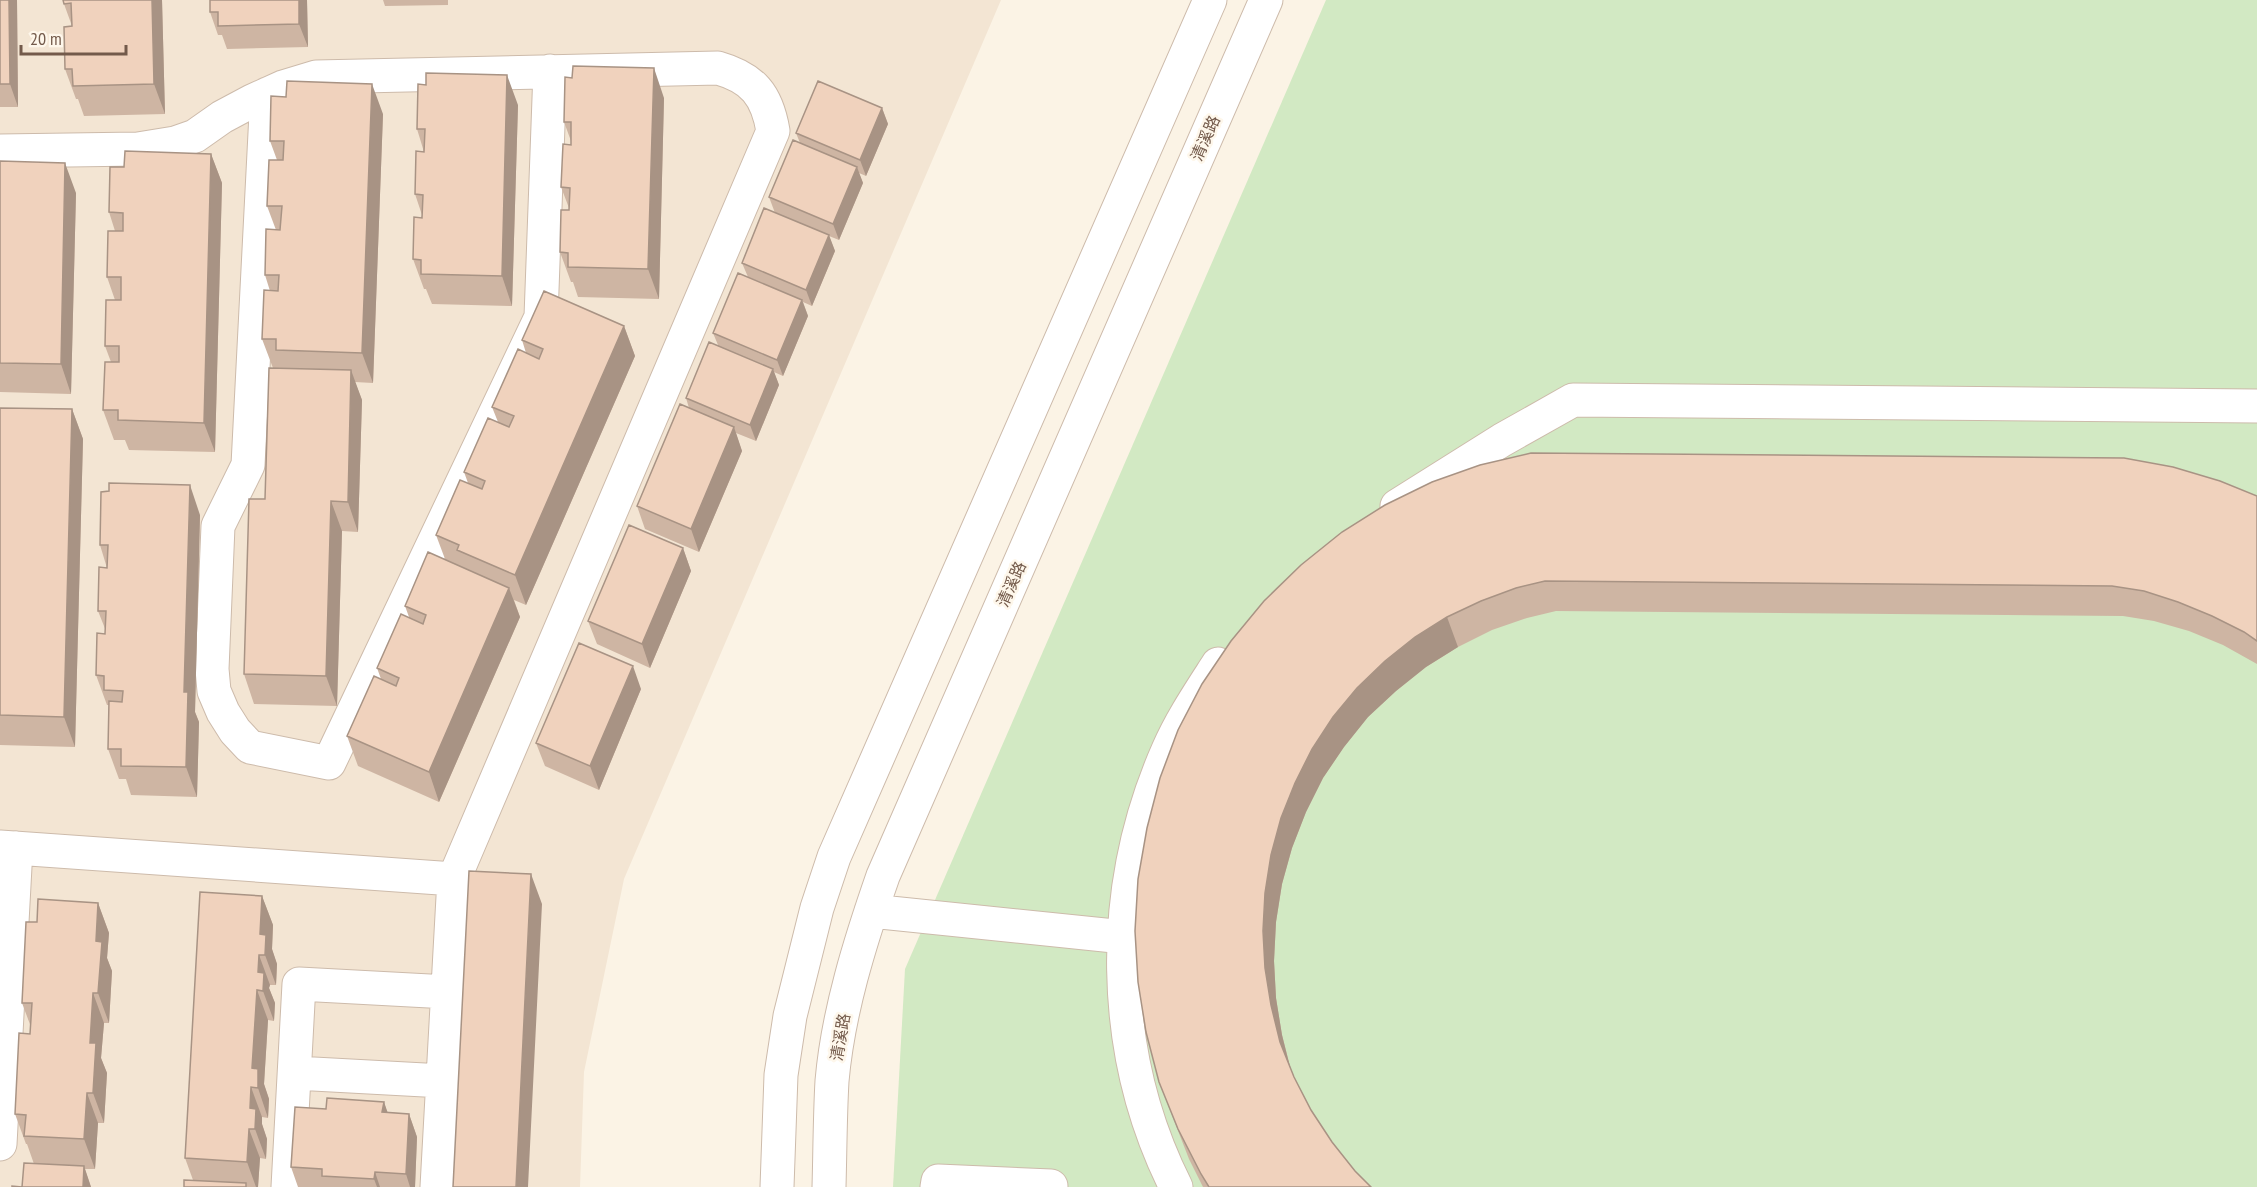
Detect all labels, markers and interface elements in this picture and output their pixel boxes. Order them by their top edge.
scale bar [21,18,126,56]
text: 20 m [30,27,62,50]
street label: 清溪路 [1186,112,1224,164]
street label: 清溪路 [992,558,1030,610]
street label: 清溪路 [826,1012,854,1062]

